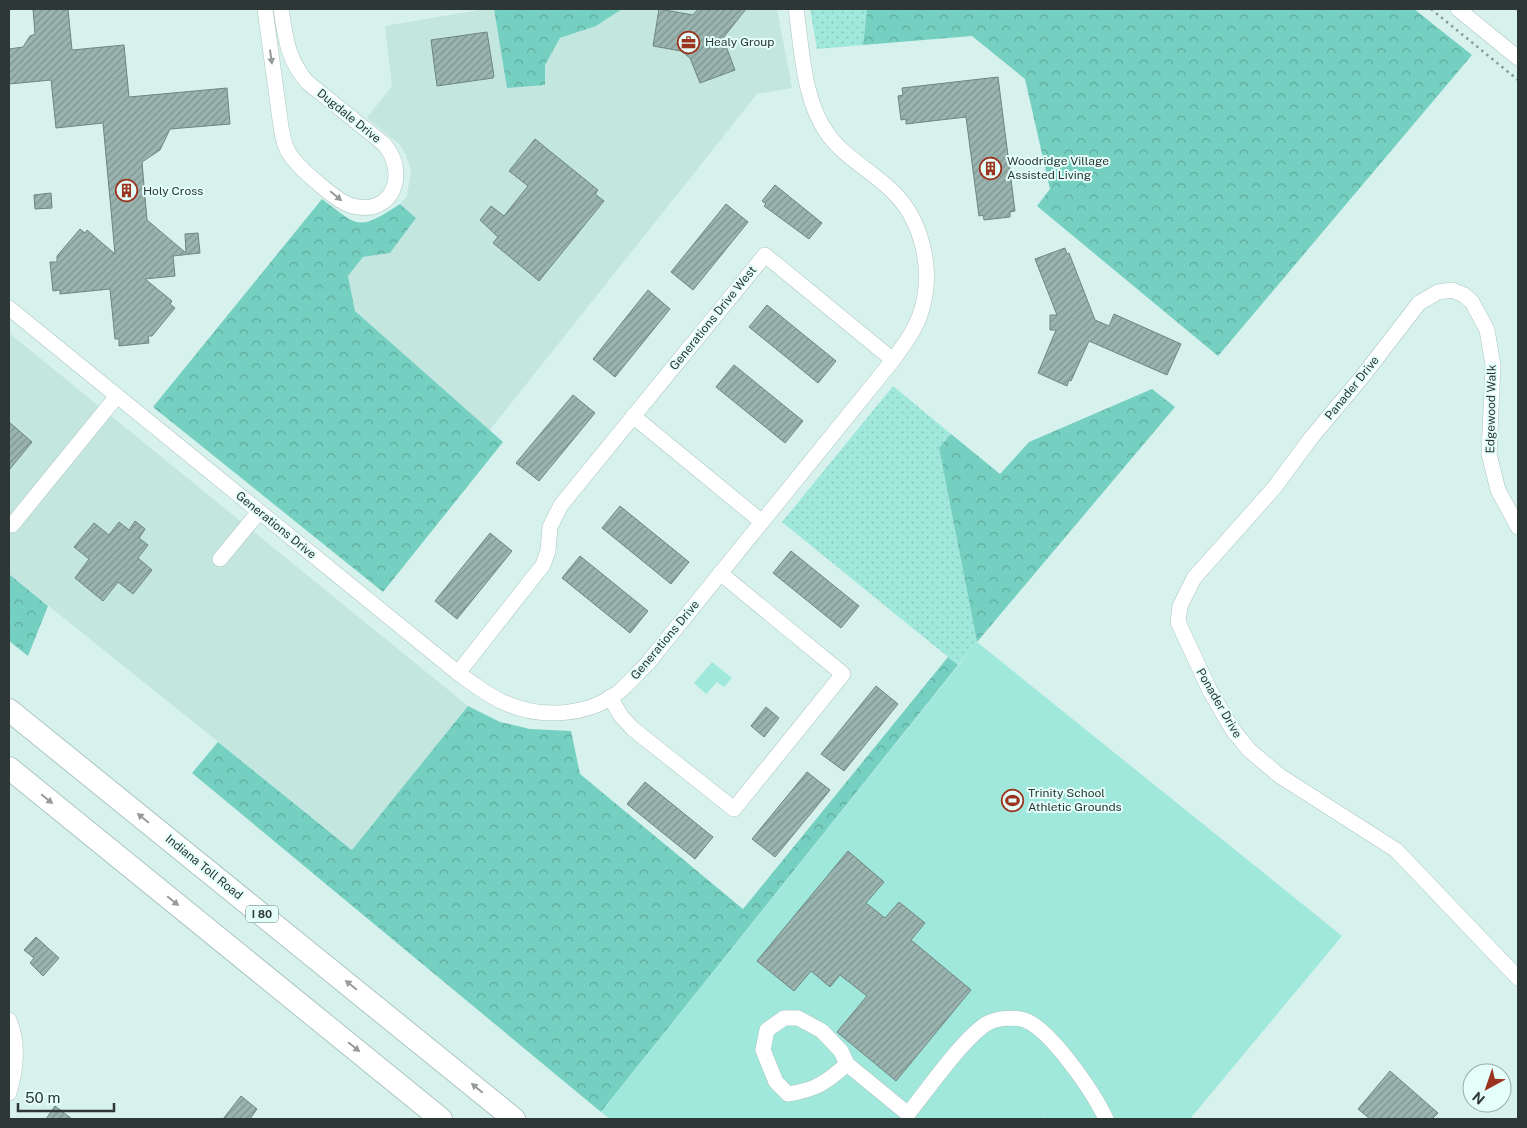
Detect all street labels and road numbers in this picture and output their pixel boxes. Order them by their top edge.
street label: Dugdale Drive [314,86,384,146]
street label: Generations Drive West [667,263,760,373]
street label: Panader Drive [1322,353,1382,423]
street label: Edgewood Walk [1483,364,1499,454]
street label: Generations Drive [233,488,319,562]
street label: Generations Drive [628,597,702,682]
street label: Ponader Drive [1193,666,1245,741]
street label: Indiana Toll Road [163,832,245,902]
road number: I 80 [246,906,278,922]

